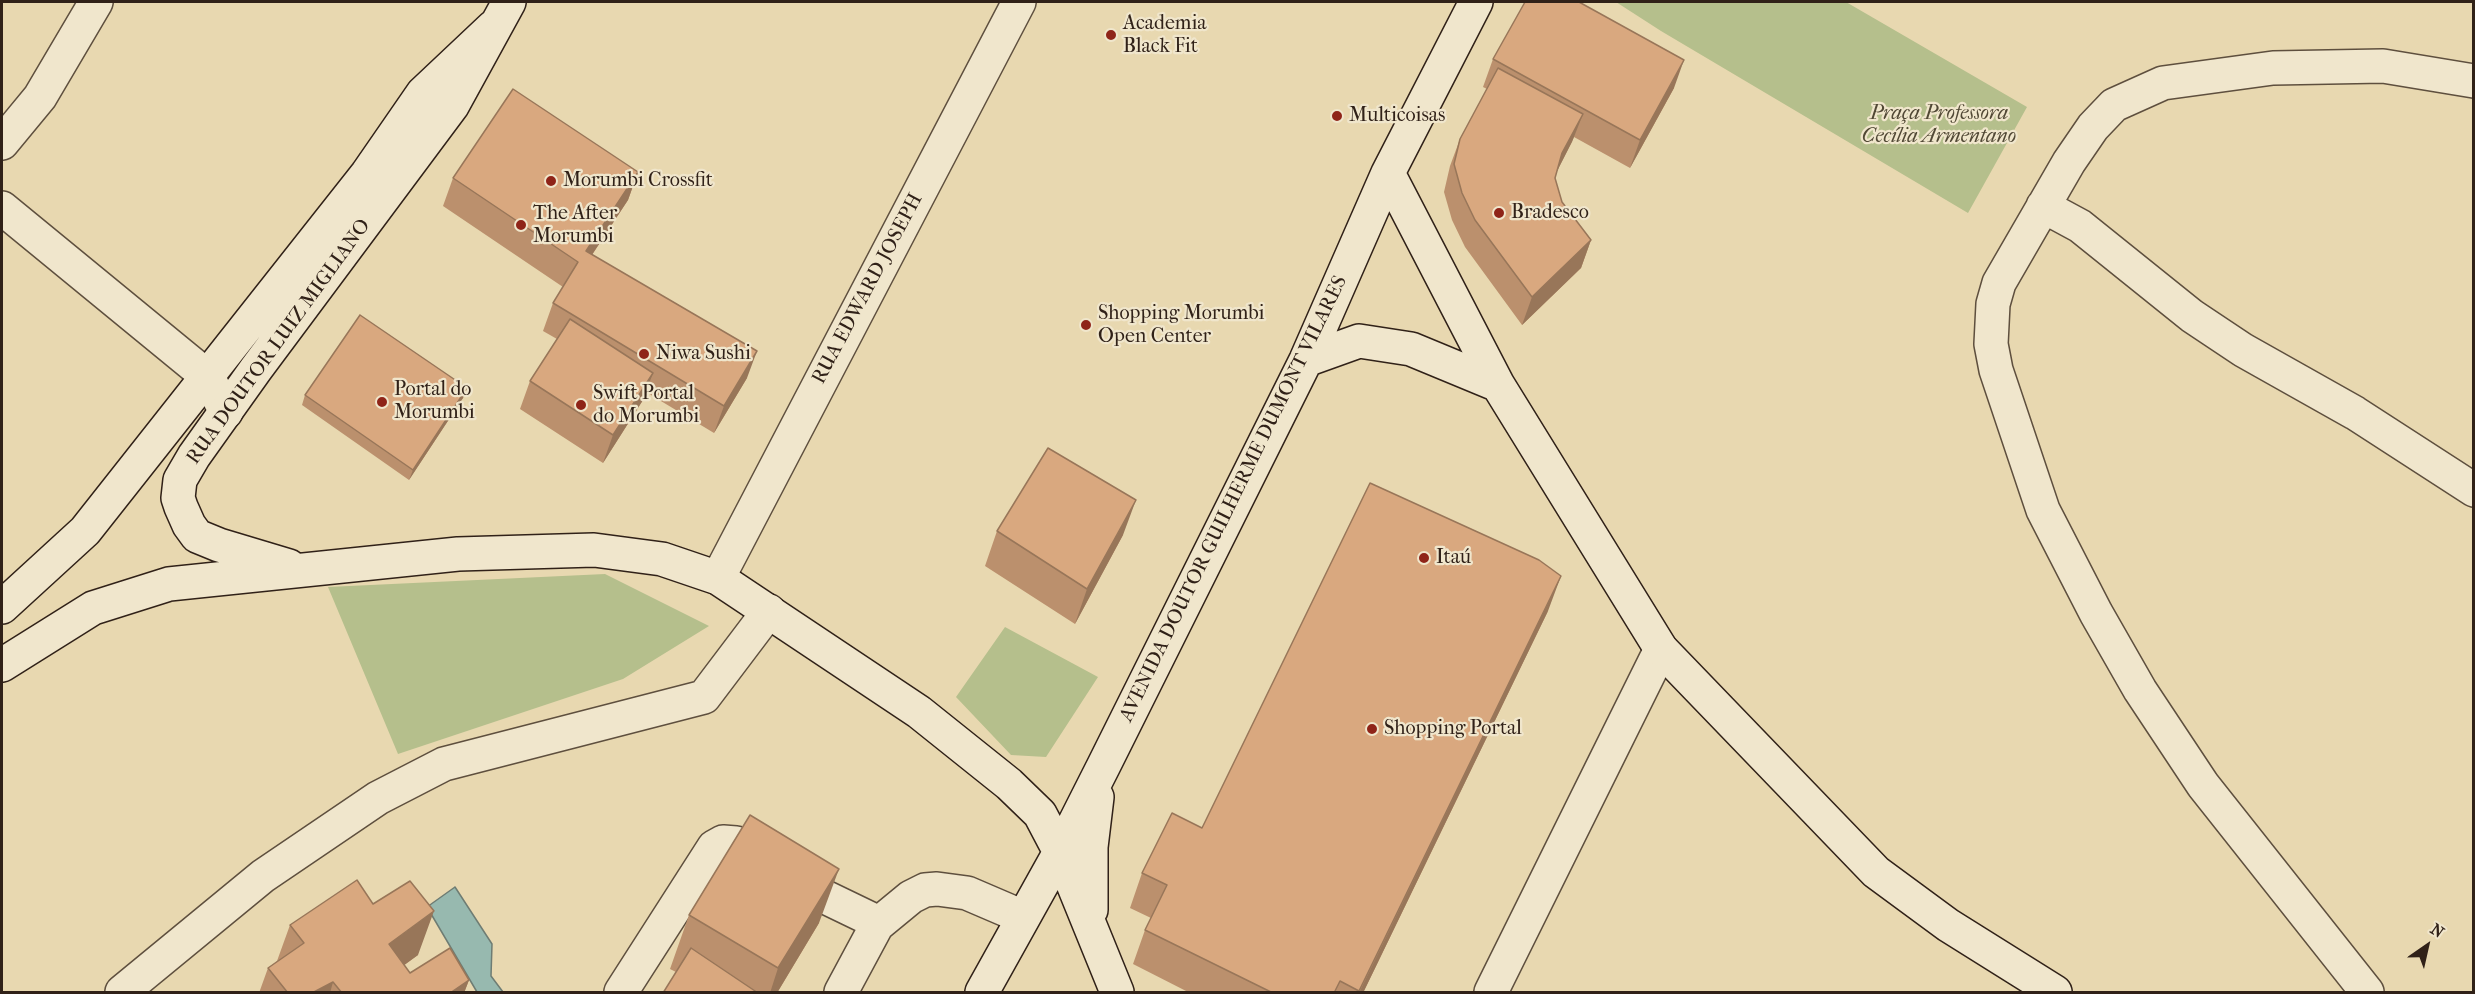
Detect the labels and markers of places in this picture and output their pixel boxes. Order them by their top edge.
place label: Academia Black Fit [1123,12,1207,59]
marker: Academia Black Fit [1104,28,1118,42]
place label: Multicoisas [1349,104,1445,128]
marker: Multicoisas [1330,109,1344,123]
place label: Morumbi Crossfit [563,169,713,193]
marker: Morumbi Crossfit [544,174,558,188]
place label: Bradesco [1511,201,1589,225]
place label: The After Morumbi [533,202,617,249]
marker: Bradesco [1492,206,1506,220]
marker: The After Morumbi [514,218,528,232]
place label: Shopping Morumbi Open Center [1098,302,1264,349]
marker: Shopping Morumbi Open Center [1079,318,1093,332]
place label: Niwa Sushi [656,342,751,366]
marker: Niwa Sushi [637,347,651,361]
place label: Portal do Morumbi [394,378,475,425]
place label: Swift Portal do Morumbi [593,382,699,429]
marker: Portal do Morumbi [375,395,389,409]
marker: Swift Portal do Morumbi [574,398,588,412]
place label: Itaú [1436,546,1471,570]
marker: Itaú [1417,551,1431,565]
place label: Shopping Portal [1384,717,1522,741]
marker: Shopping Portal [1365,722,1379,736]

